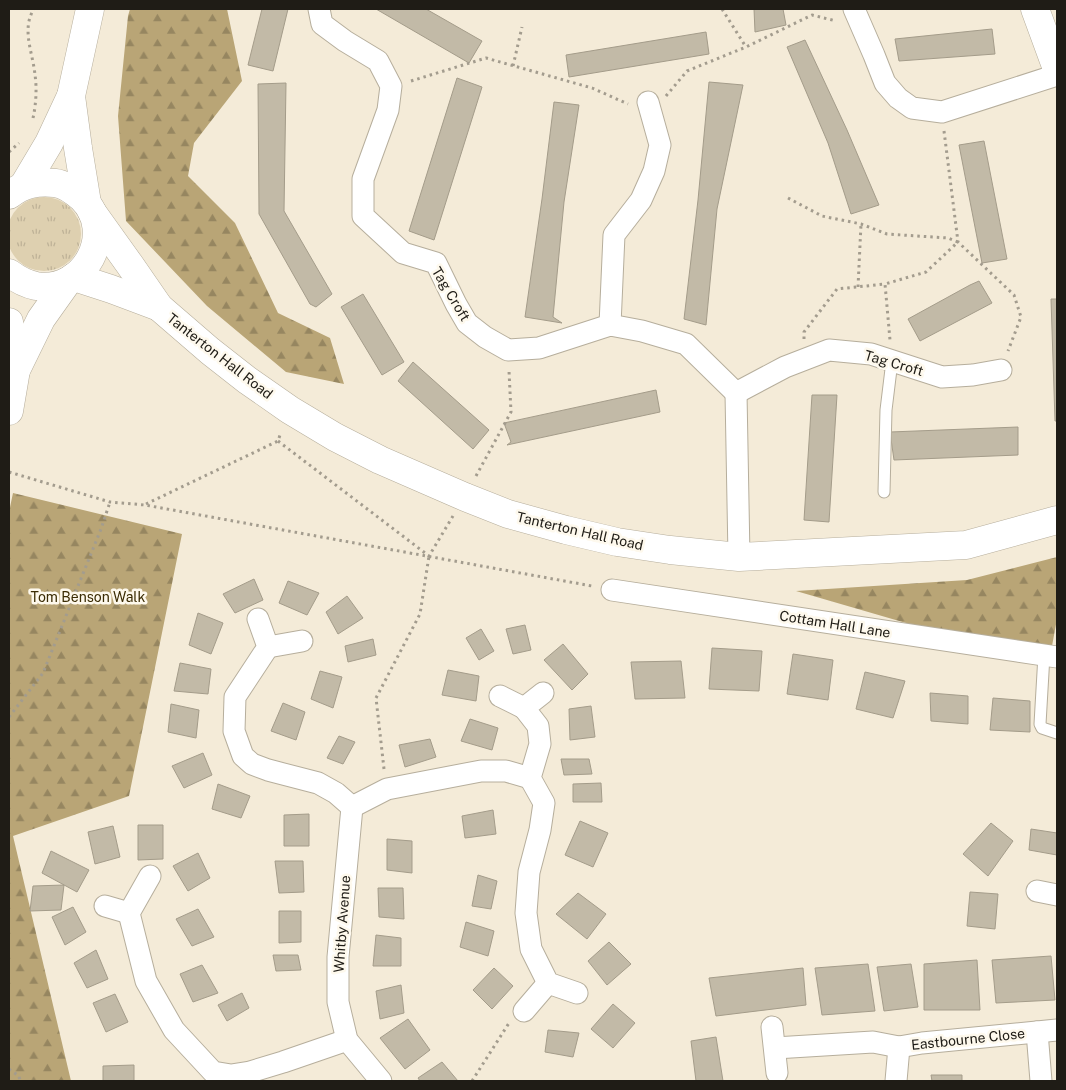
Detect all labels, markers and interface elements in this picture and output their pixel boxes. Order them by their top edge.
street label: Tag Croft [429,264,473,324]
street label: Tanterton Hall Road [164,310,276,402]
street label: Tag Croft [863,347,925,379]
street label: Tanterton Hall Road [515,509,645,553]
park label: Tom Benson Walk [31,589,146,605]
street label: Cottam Hall Lane [778,607,892,641]
street label: Whitby Avenue [331,875,353,973]
street label: Eastbourne Close [910,1025,1026,1053]

